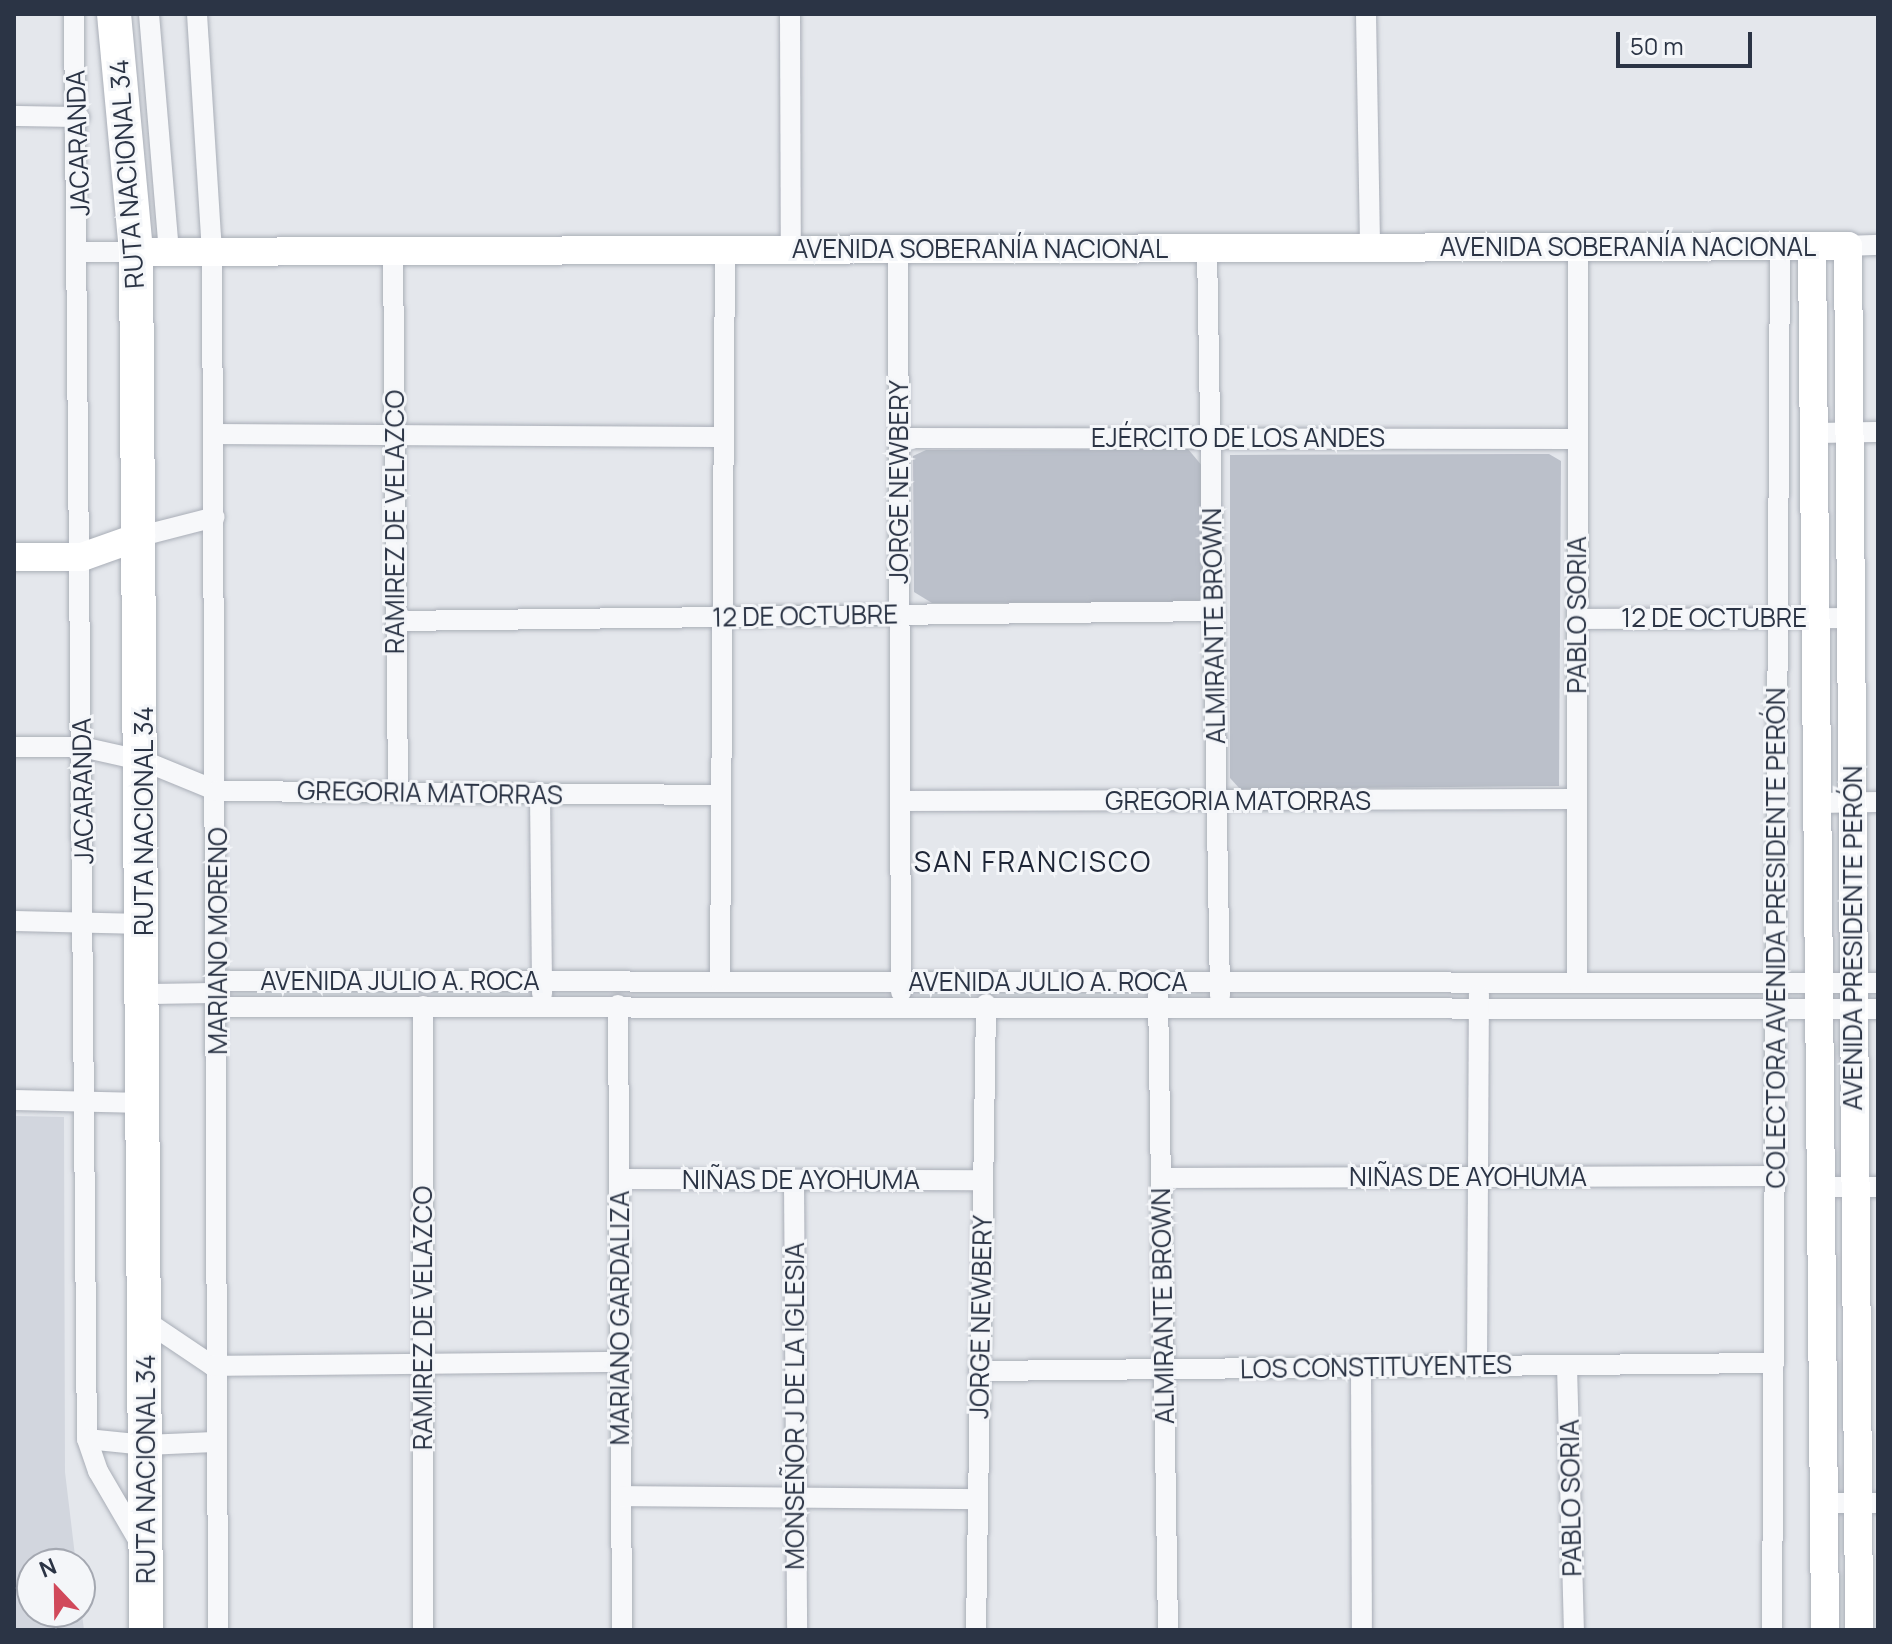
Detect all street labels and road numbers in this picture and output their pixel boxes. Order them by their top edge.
street label: RUTA NACIONAL 34 [103,58,151,290]
street label: JACARANDA [60,69,96,217]
street label: AVENIDA SOBERANÍA NACIONAL [1440,231,1816,263]
street label: AVENIDA SOBERANÍA NACIONAL [792,233,1168,265]
street label: JORGE NEWBERY [883,380,915,584]
street label: RAMIREZ DE VELAZCO [379,390,411,654]
street label: EJÉRCITO DE LOS ANDES [1091,422,1385,454]
street label: ALMIRANTE BROWN [1196,508,1232,744]
street label: PABLO SORIA [1561,536,1593,694]
street label: 12 DE OCTUBRE [712,599,898,633]
street label: 12 DE OCTUBRE [1621,602,1807,634]
street label: COLECTORA AVENIDA PRESIDENTE PERÓN [1760,688,1792,1188]
street label: RUTA NACIONAL 34 [128,706,160,936]
street label: JACARANDA [66,718,100,864]
street label: AVENIDA PRESIDENTE PERÓN [1837,765,1869,1111]
street label: GREGORIA MATORRAS [297,775,563,811]
street label: GREGORIA MATORRAS [1105,785,1371,817]
street label: MARIANO MORENO [202,827,234,1055]
street label: AVENIDA JULIO A. ROCA [260,965,540,997]
street label: AVENIDA JULIO A. ROCA [908,966,1188,998]
street label: NIÑAS DE AYOHUMA [1349,1161,1587,1193]
street label: NIÑAS DE AYOHUMA [682,1164,920,1196]
street label: RAMIREZ DE VELAZCO [407,1186,439,1450]
street label: ALMIRANTE BROWN [1145,1188,1181,1424]
street label: MARIANO GARDALIZA [604,1191,636,1445]
street label: JORGE NEWBERY [964,1215,998,1419]
street label: MONSEÑOR J DE LA IGLESIA [779,1242,811,1570]
street label: LOS CONSTITUYENTES [1240,1349,1512,1385]
street label: RUTA NACIONAL 34 [130,1354,162,1584]
street label: PABLO SORIA [1554,1419,1588,1577]

